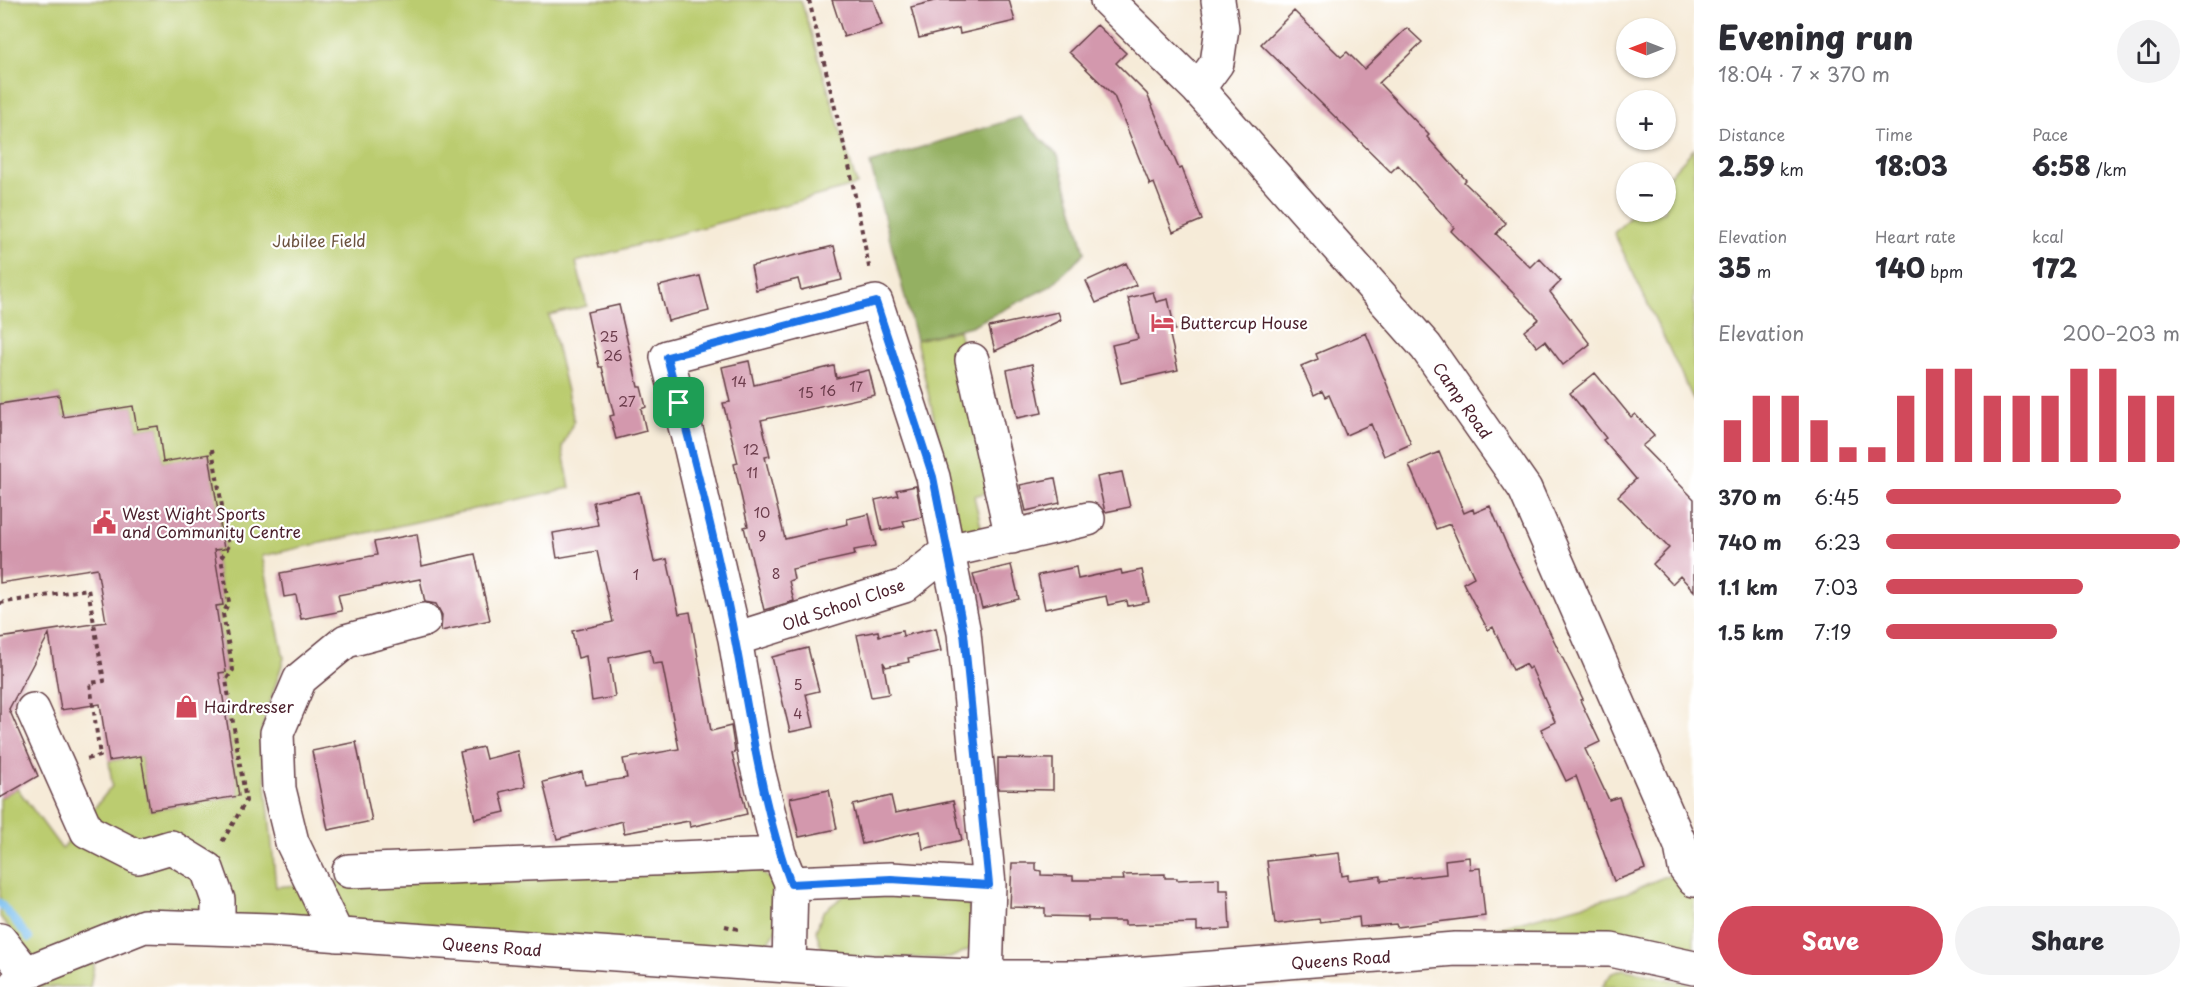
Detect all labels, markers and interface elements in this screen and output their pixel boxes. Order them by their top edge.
text: Evening run [1718,11,1913,61]
north arrow [1616,18,1676,78]
map controls [1616,18,1676,222]
button: share [2117,20,2180,83]
text: 18:04 · 7 × 370 m [1718,59,1890,89]
button: + [1616,90,1676,150]
text: Distance [1718,122,1785,146]
text: Time [1875,122,1913,146]
text: Pace [2032,122,2068,146]
text: 2.59 [1718,146,1775,185]
text: 18:03 [1875,146,1948,185]
text: 6:58 [2032,146,2091,185]
text: km [1775,157,1804,181]
text: /km [2091,157,2127,181]
button: − [1616,162,1676,222]
text: Elevation [1718,224,1787,248]
text: Heart rate [1875,224,1956,248]
text: kcal [2032,224,2064,248]
park label: Jubilee Field [272,228,366,252]
text: 35 [1718,248,1752,287]
text: 140 [1875,248,1925,287]
text: 172 [2032,248,2077,287]
text: m [1752,259,1771,283]
text: bpm [1925,259,1963,283]
hotel icon: Buttercup House [1149,309,1175,335]
place label: Buttercup House [1180,310,1308,334]
text: Elevation [1718,318,1804,348]
text: 200–203 m [2062,318,2180,348]
house number: 25 [600,326,618,347]
house number: 26 [603,345,623,366]
street label: Camp Road [1428,357,1498,443]
house number: 14 [731,371,747,392]
house number: 17 [849,376,863,397]
pin [653,377,704,428]
house number: 16 [820,380,836,401]
house number: 15 [798,382,814,403]
icon: arrive [662,386,695,419]
house number: 27 [618,391,636,412]
house number: 12 [743,439,759,460]
house number: 11 [746,462,758,483]
text: 370 m [1718,482,1782,512]
text: 6:45 [1814,482,1859,512]
place label: West Wight Sports and Community Centre [122,501,301,543]
house number: 10 [754,502,770,523]
public building icon: West Wight Sports and Community Centre [91,509,117,535]
house number: 9 [758,525,766,546]
text: 740 m [1718,527,1782,557]
text: 6:23 [1814,527,1861,557]
house number: 8 [772,563,780,584]
house number: 1 [633,564,639,585]
street label: Old School Close [778,572,908,636]
text: 1.1 km [1718,572,1778,602]
text: 7:03 [1814,572,1858,602]
text: 1.5 km [1718,617,1784,647]
text: 7:19 [1814,617,1851,647]
house number: 5 [793,674,803,695]
shop icon: Hairdresser [173,693,199,719]
place label: Hairdresser [204,694,294,718]
house number: 4 [793,703,803,724]
button: Save [1718,906,1943,975]
button: Share [1955,906,2180,975]
street label: Queens Road [441,931,543,961]
street label: Queens Road [1290,944,1392,974]

